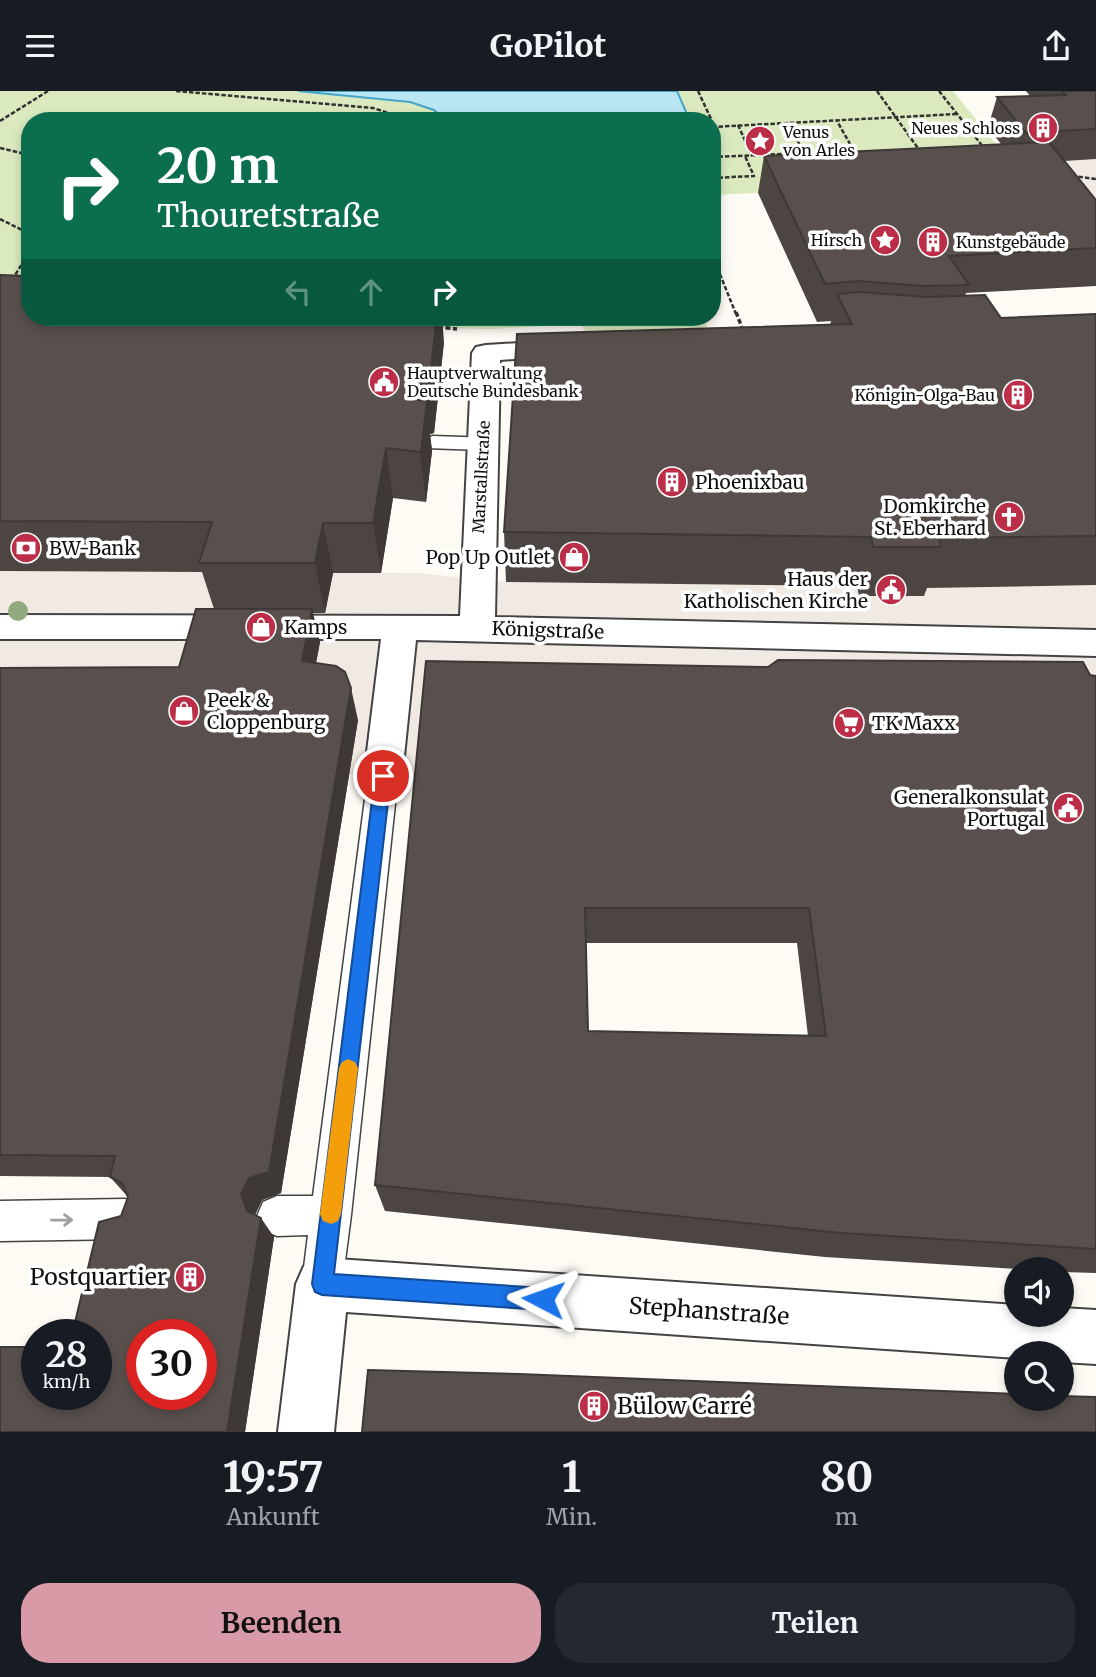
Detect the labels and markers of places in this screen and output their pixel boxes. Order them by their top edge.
building icon: Neues Schloss [1026,111,1060,145]
place label: Neues Schloss [911,118,1020,138]
place label: Venus von Arles [782,122,855,160]
place icon: Venus von Arles [743,124,777,158]
place icon: Hirsch [868,223,902,257]
building icon: Kunstgebäude [916,225,950,259]
place label: Hirsch [811,230,862,250]
place label: Kunstgebäude [956,232,1065,252]
place label: Hauptverwaltung Deutsche Bundesbank [407,363,579,401]
public building icon: Hauptverwaltung Deutsche Bundesbank [367,365,401,399]
building icon: Königin-Olga-Bau [1001,378,1035,412]
place label: Königin-Olga-Bau [854,385,995,405]
building icon: Phoenixbau [655,465,689,499]
place label: Phoenixbau [695,470,804,494]
place label: Domkirche St. Eberhard [874,494,986,540]
church icon: Domkirche St. Eberhard [992,500,1026,534]
bank icon: BW-Bank [9,531,43,565]
place label: BW-Bank [49,536,136,560]
shop icon: Pop Up Outlet [557,540,591,574]
place label: Pop Up Outlet [426,545,552,569]
place label: Haus der Katholischen Kirche [684,567,868,613]
public building icon: Haus der Katholischen Kirche [874,573,908,607]
shop icon: Kamps [244,610,278,644]
place label: Kamps [284,615,347,639]
place label: Peek & Cloppenburg [207,688,326,734]
shop icon: Peek & Cloppenburg [167,694,201,728]
supermarket icon: TK Maxx [832,706,866,740]
place label: TK Maxx [872,711,956,735]
pin [353,746,413,806]
place label: Generalkonsulat Portugal [894,785,1046,831]
public building icon: Generalkonsulat Portugal [1051,791,1085,825]
building icon: Postquartier [173,1260,207,1294]
place label: Postquartier [30,1262,167,1291]
building icon: Bülow Carré [577,1389,611,1423]
place label: Bülow Carré [617,1391,752,1420]

